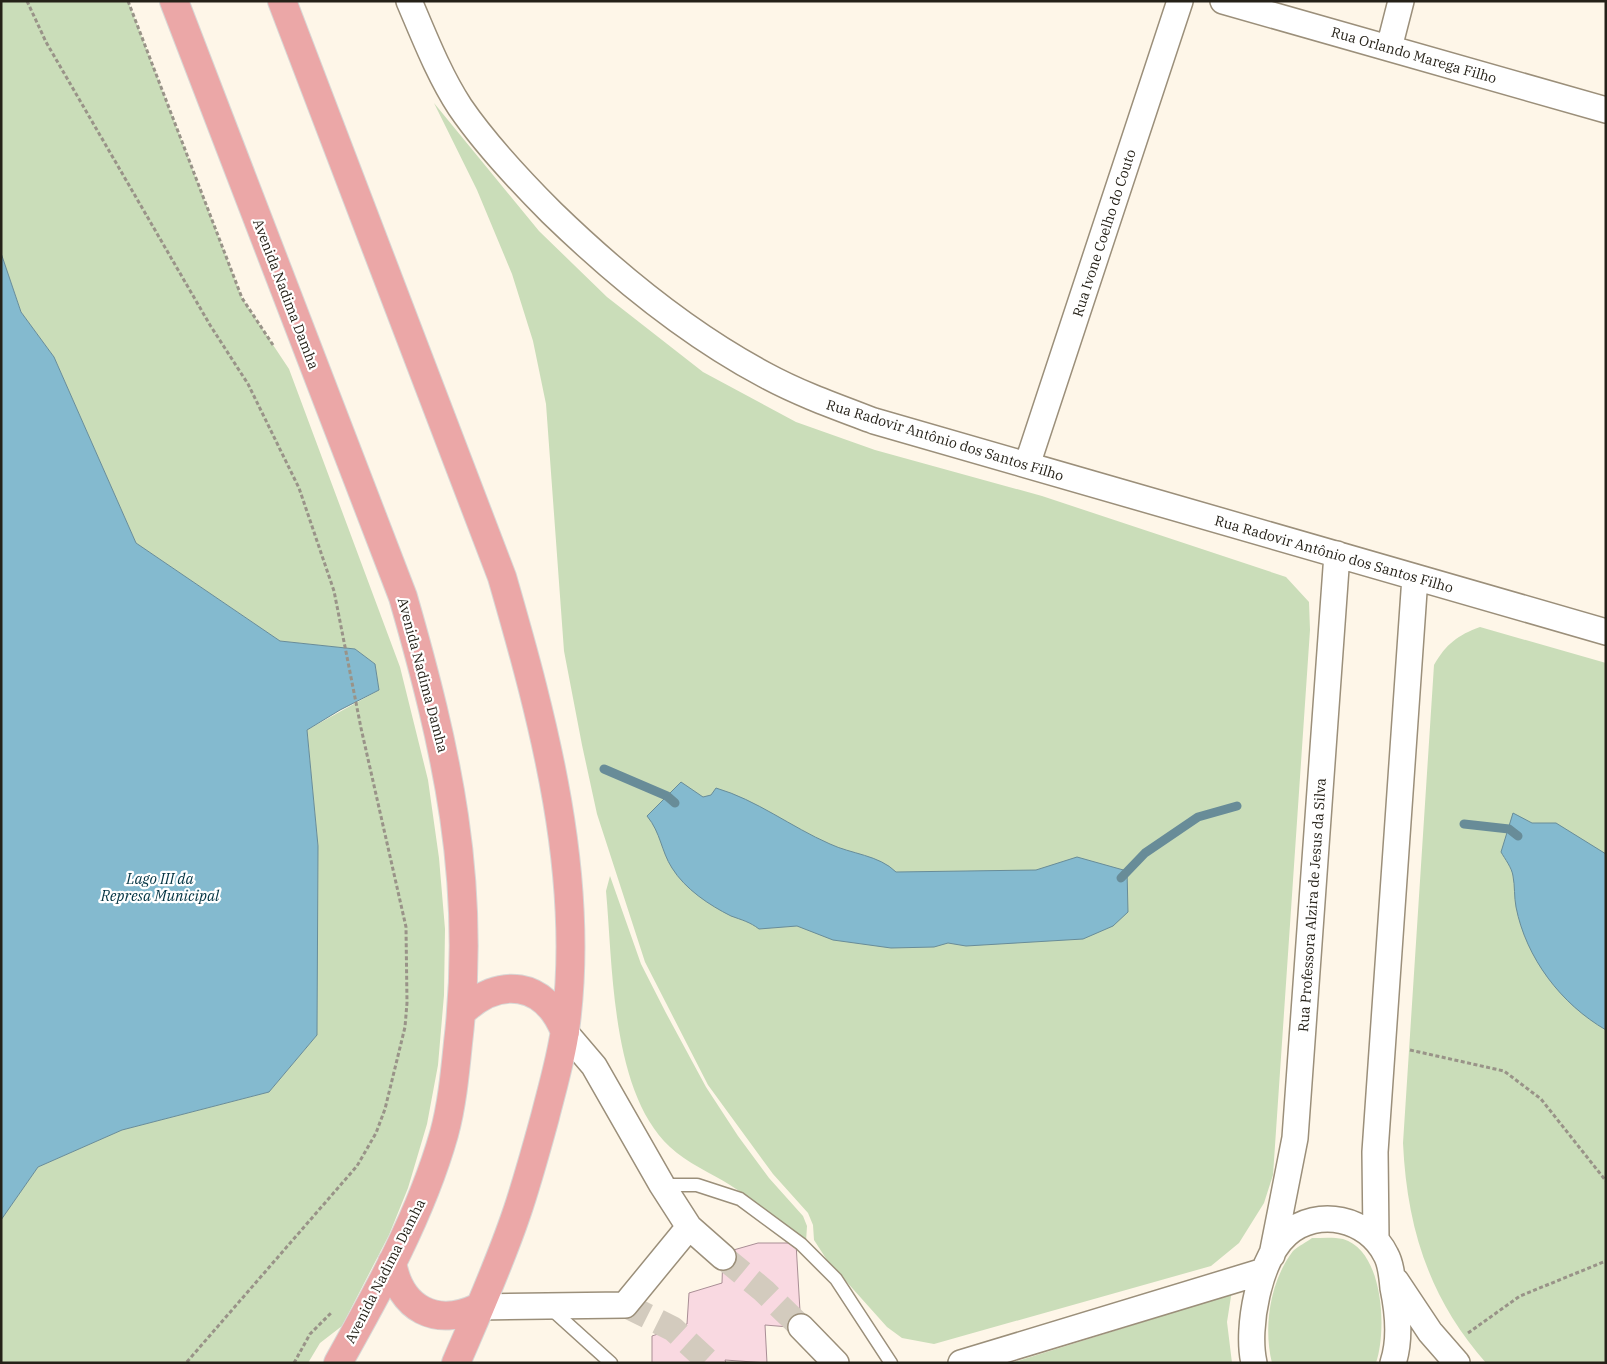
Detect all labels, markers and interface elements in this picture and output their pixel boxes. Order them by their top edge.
street label: Rua Orlando Marega Filho [1329,23,1499,87]
street label: Rua Ivone Coelho do Couto [1068,147,1140,319]
street label: Avenida Nadima Damha [249,216,323,372]
street label: Rua Radovir Antônio dos Santos Filho [824,395,1066,485]
street label: Rua Radovir Antônio dos Santos Filho [1213,511,1455,597]
street label: Avenida Nadima Damha [394,596,452,755]
street label: Rua Professora Alzira de Jesus da Silva [1294,777,1330,1033]
water label: Lago III da Represa Municipal [100,869,220,905]
street label: Avenida Nadima Damha [341,1195,429,1346]

